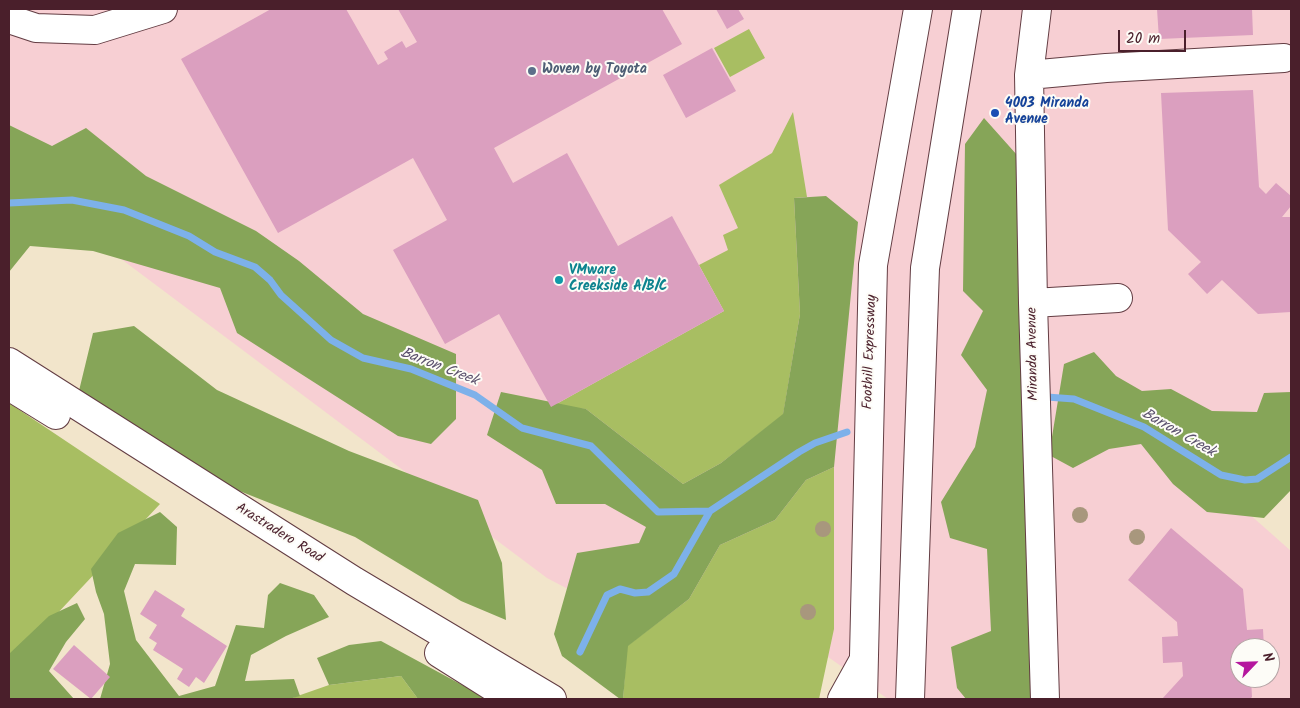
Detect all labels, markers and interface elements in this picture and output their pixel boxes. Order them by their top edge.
scale bar [1120,20,1188,52]
text: 20 m [1126,27,1160,51]
place label: Woven by Toyota [542,63,647,79]
marker: Woven by Toyota [526,65,538,77]
place label: 4003 Miranda Avenue [1005,97,1089,130]
marker: 4003 Miranda Avenue [989,107,1001,119]
place label: VMware Creekside A/B/C [569,264,667,296]
marker: VMware Creekside A/B/C [553,274,565,286]
street label: Foothill Expressway [861,294,881,410]
street label: Miranda Avenue [1025,307,1043,401]
water label: Barron Creek [398,345,480,391]
water label: Barron Creek [1138,406,1218,462]
street label: Arastradero Road [232,500,326,568]
north arrow [1230,638,1280,688]
text: N [1256,649,1280,666]

